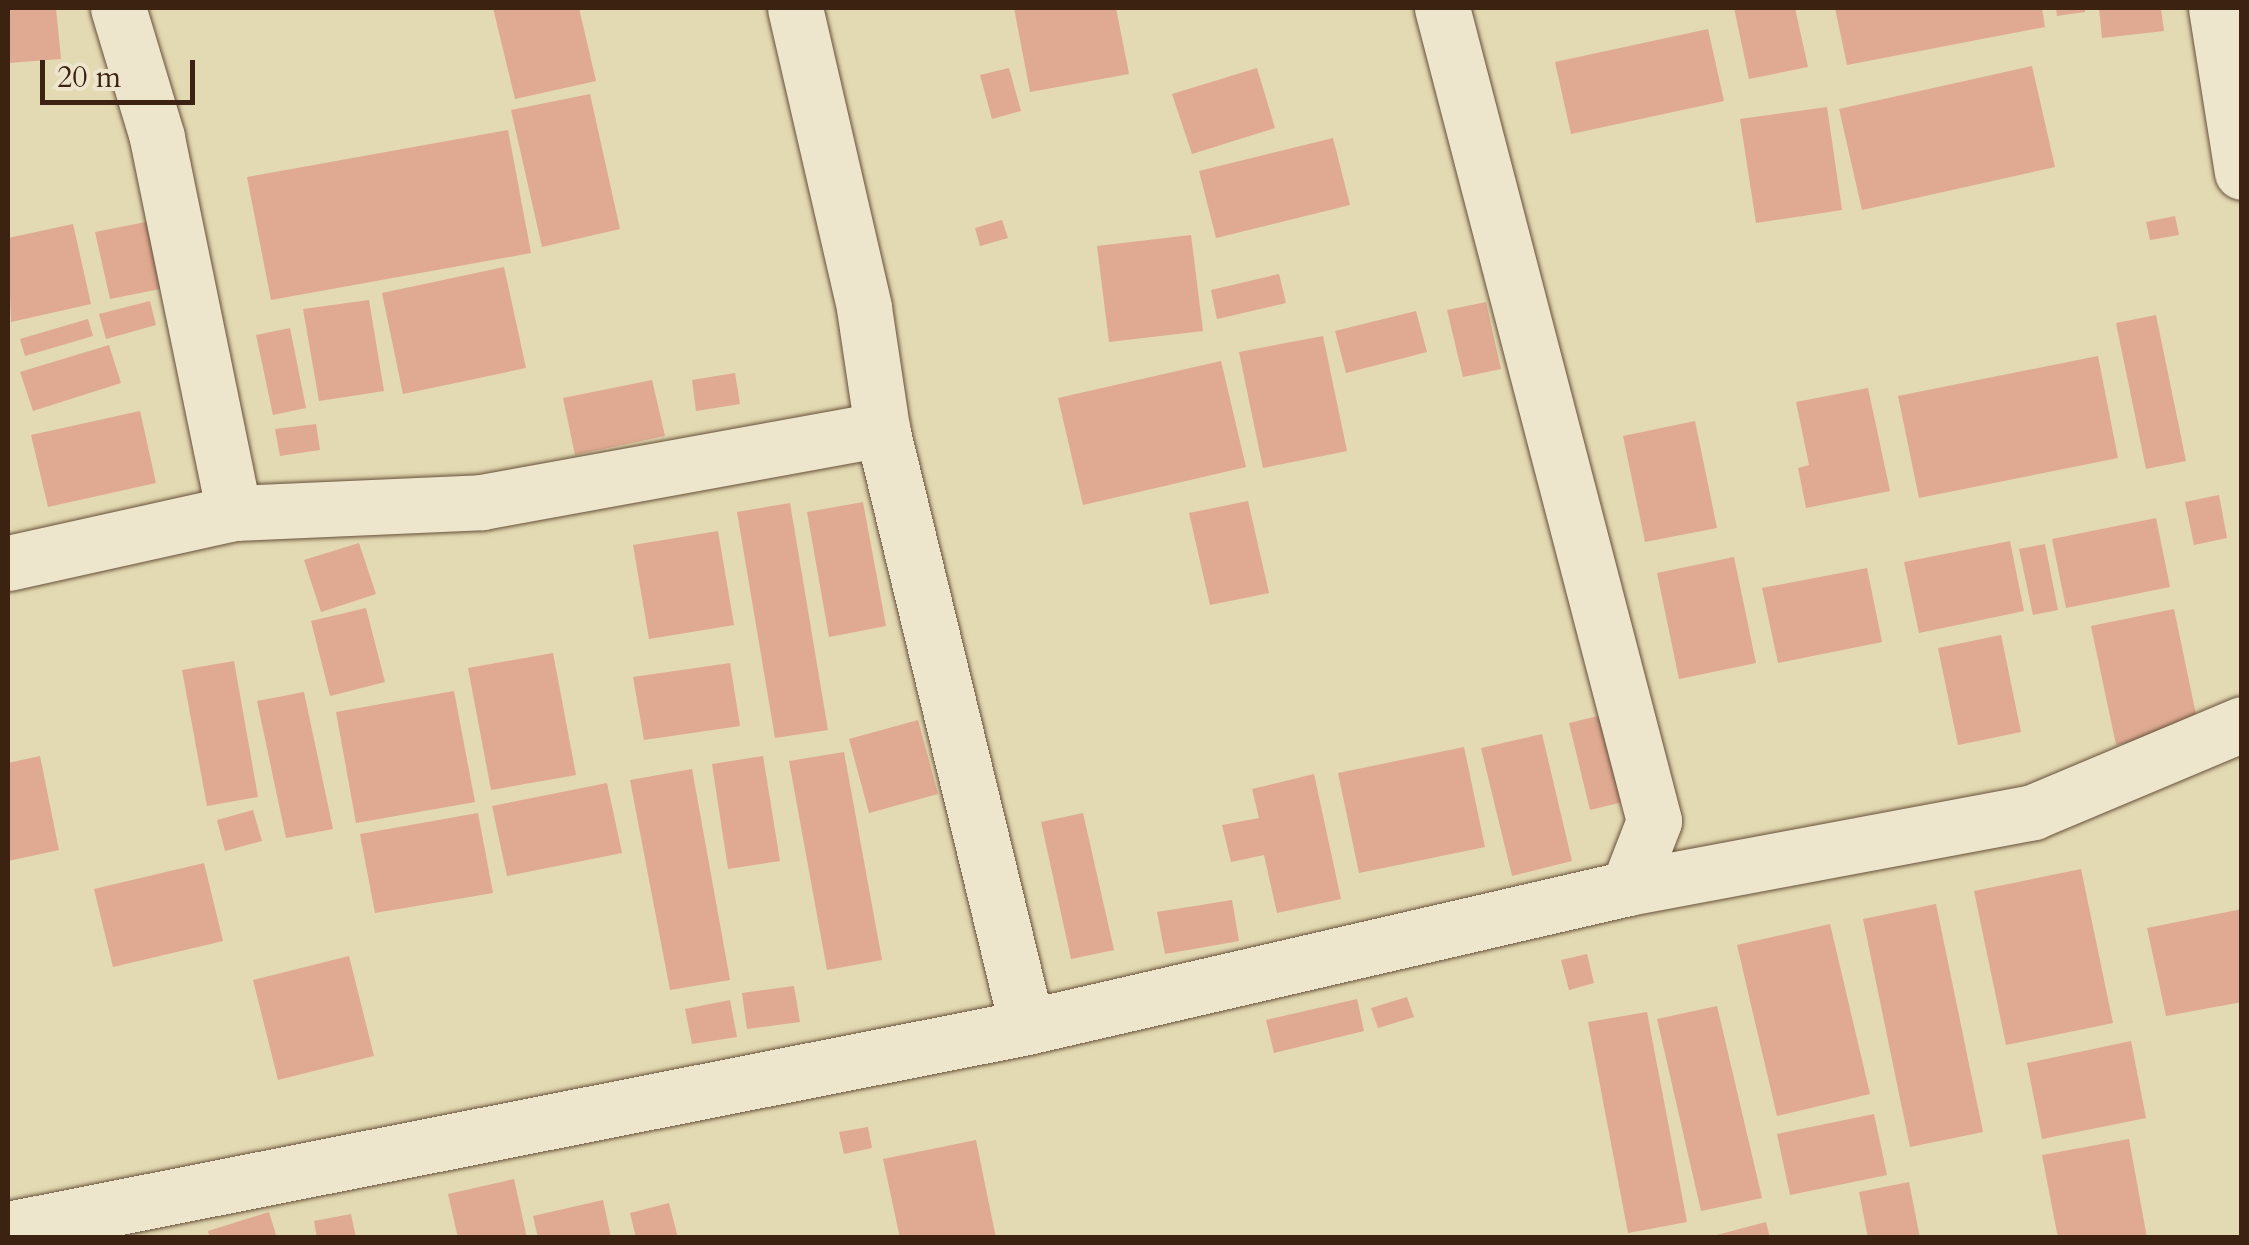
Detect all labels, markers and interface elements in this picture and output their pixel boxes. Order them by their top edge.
scale bar [45,40,200,102]
text: 20 m [57,57,121,98]

